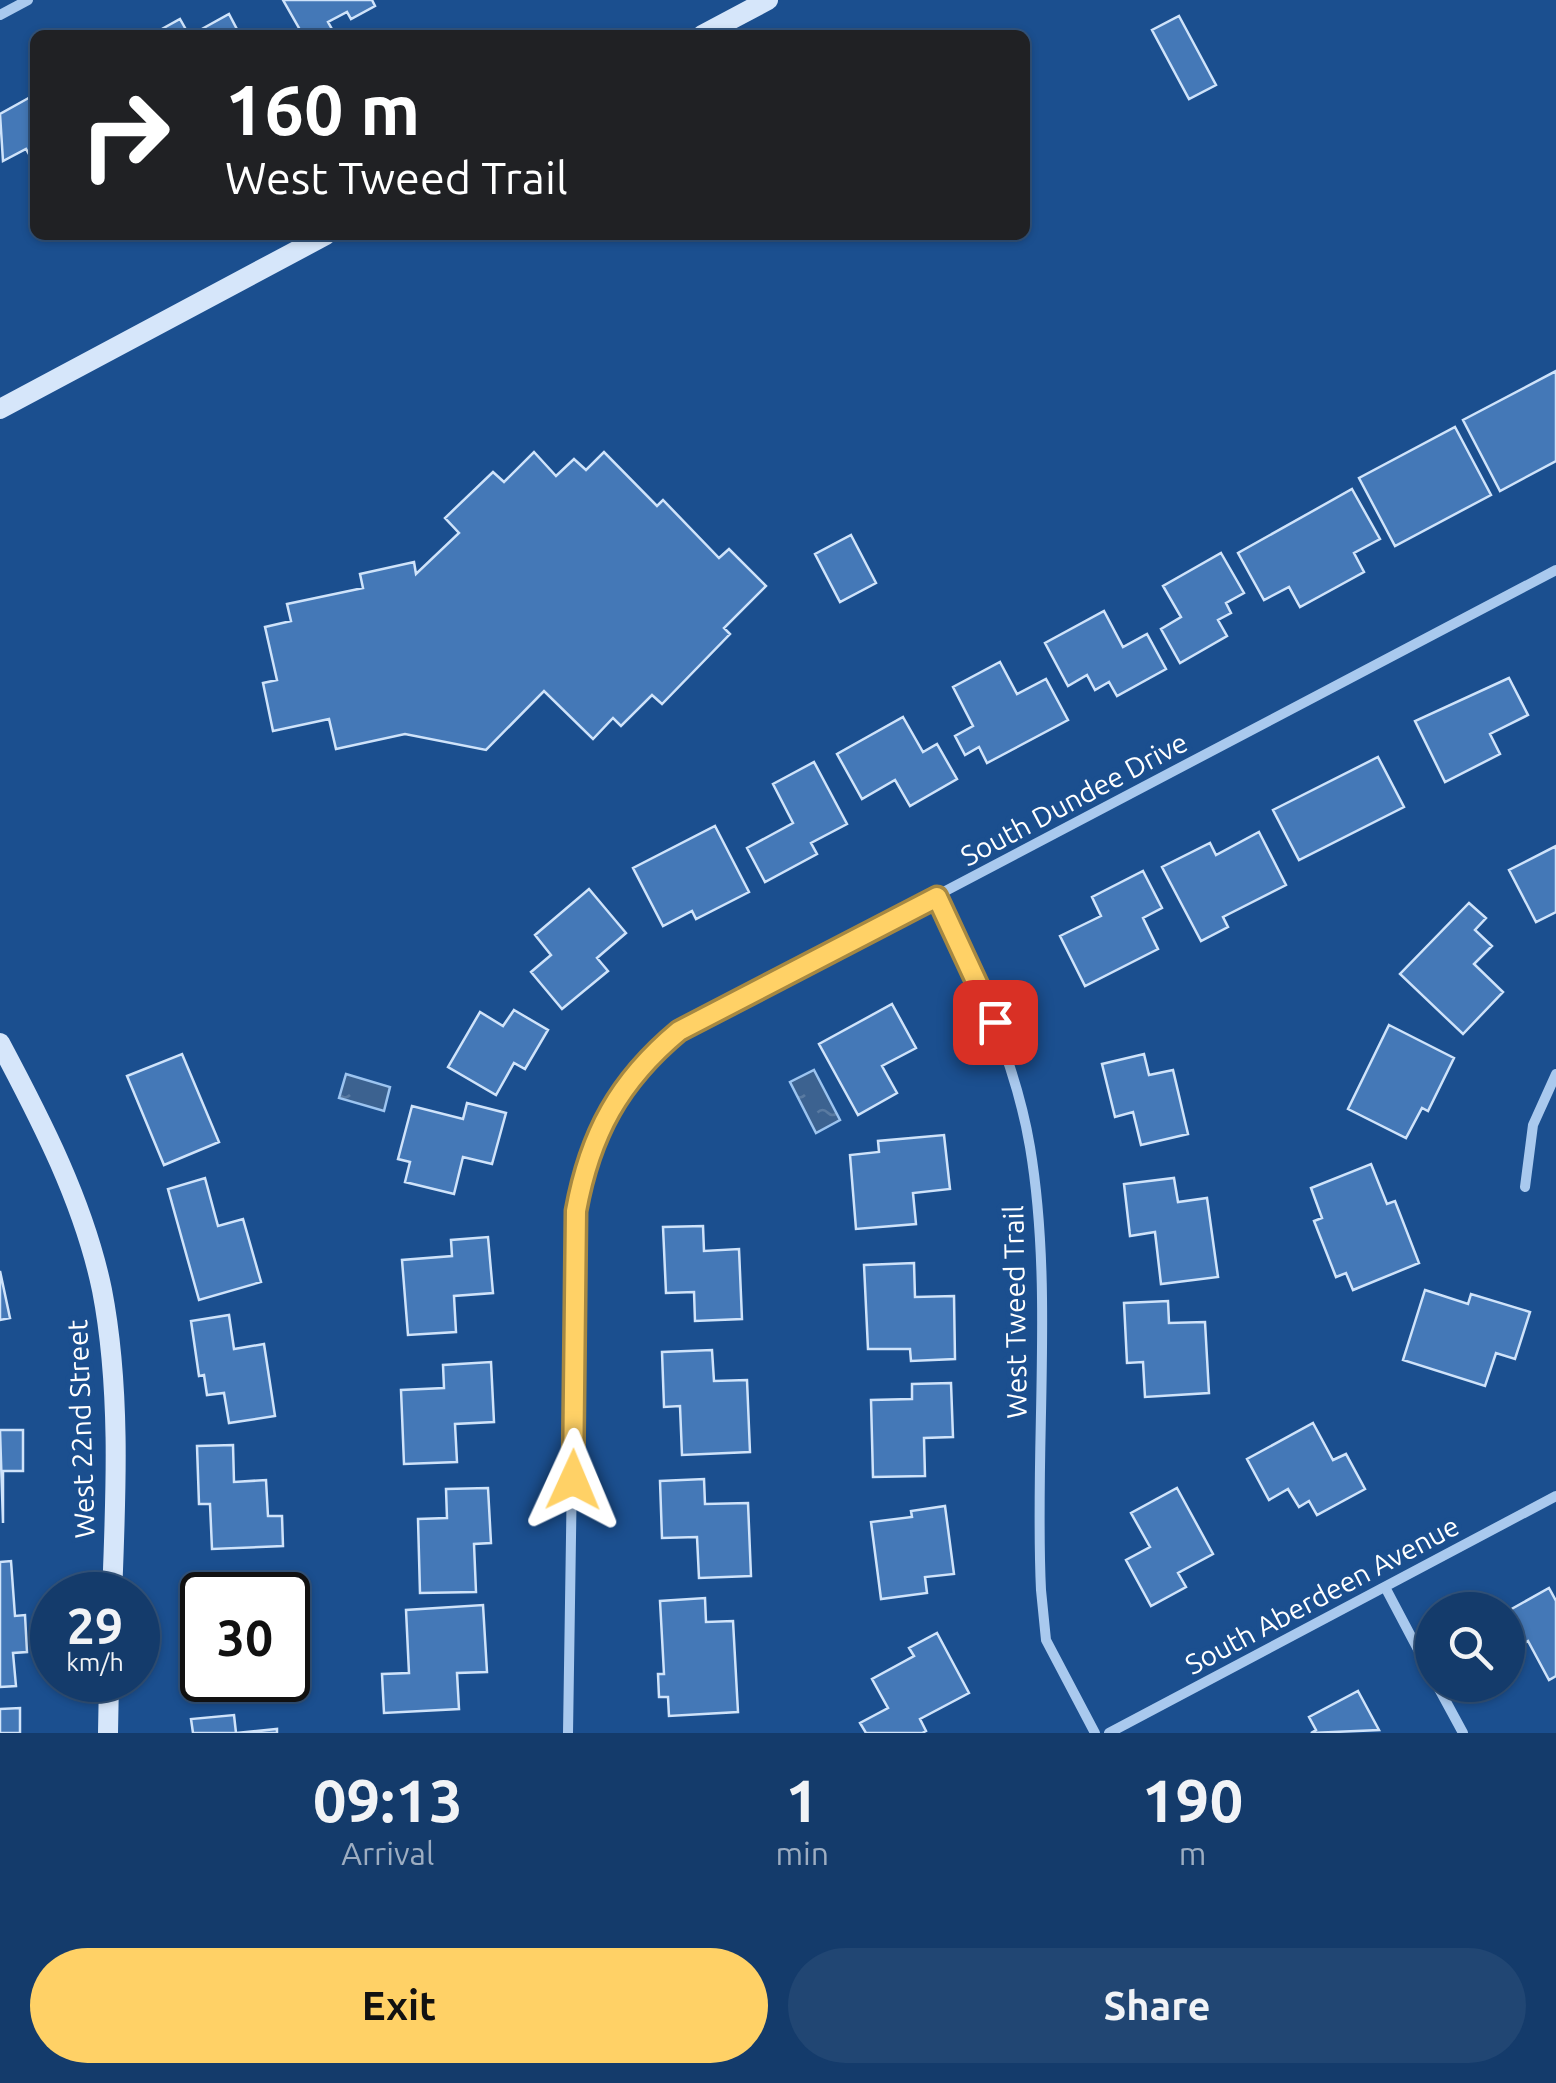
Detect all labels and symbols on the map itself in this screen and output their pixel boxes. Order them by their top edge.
street label: South Dundee Drive [955,726,1192,871]
pin [953,980,1038,1065]
street label: West Tweed Trail [997,1205,1032,1419]
street label: West 22nd Street [61,1319,100,1539]
position arrow [521,1428,625,1532]
street label: South Aberdeen Avenue [1180,1509,1464,1680]
speed limit sign: 30 [180,1572,310,1702]

